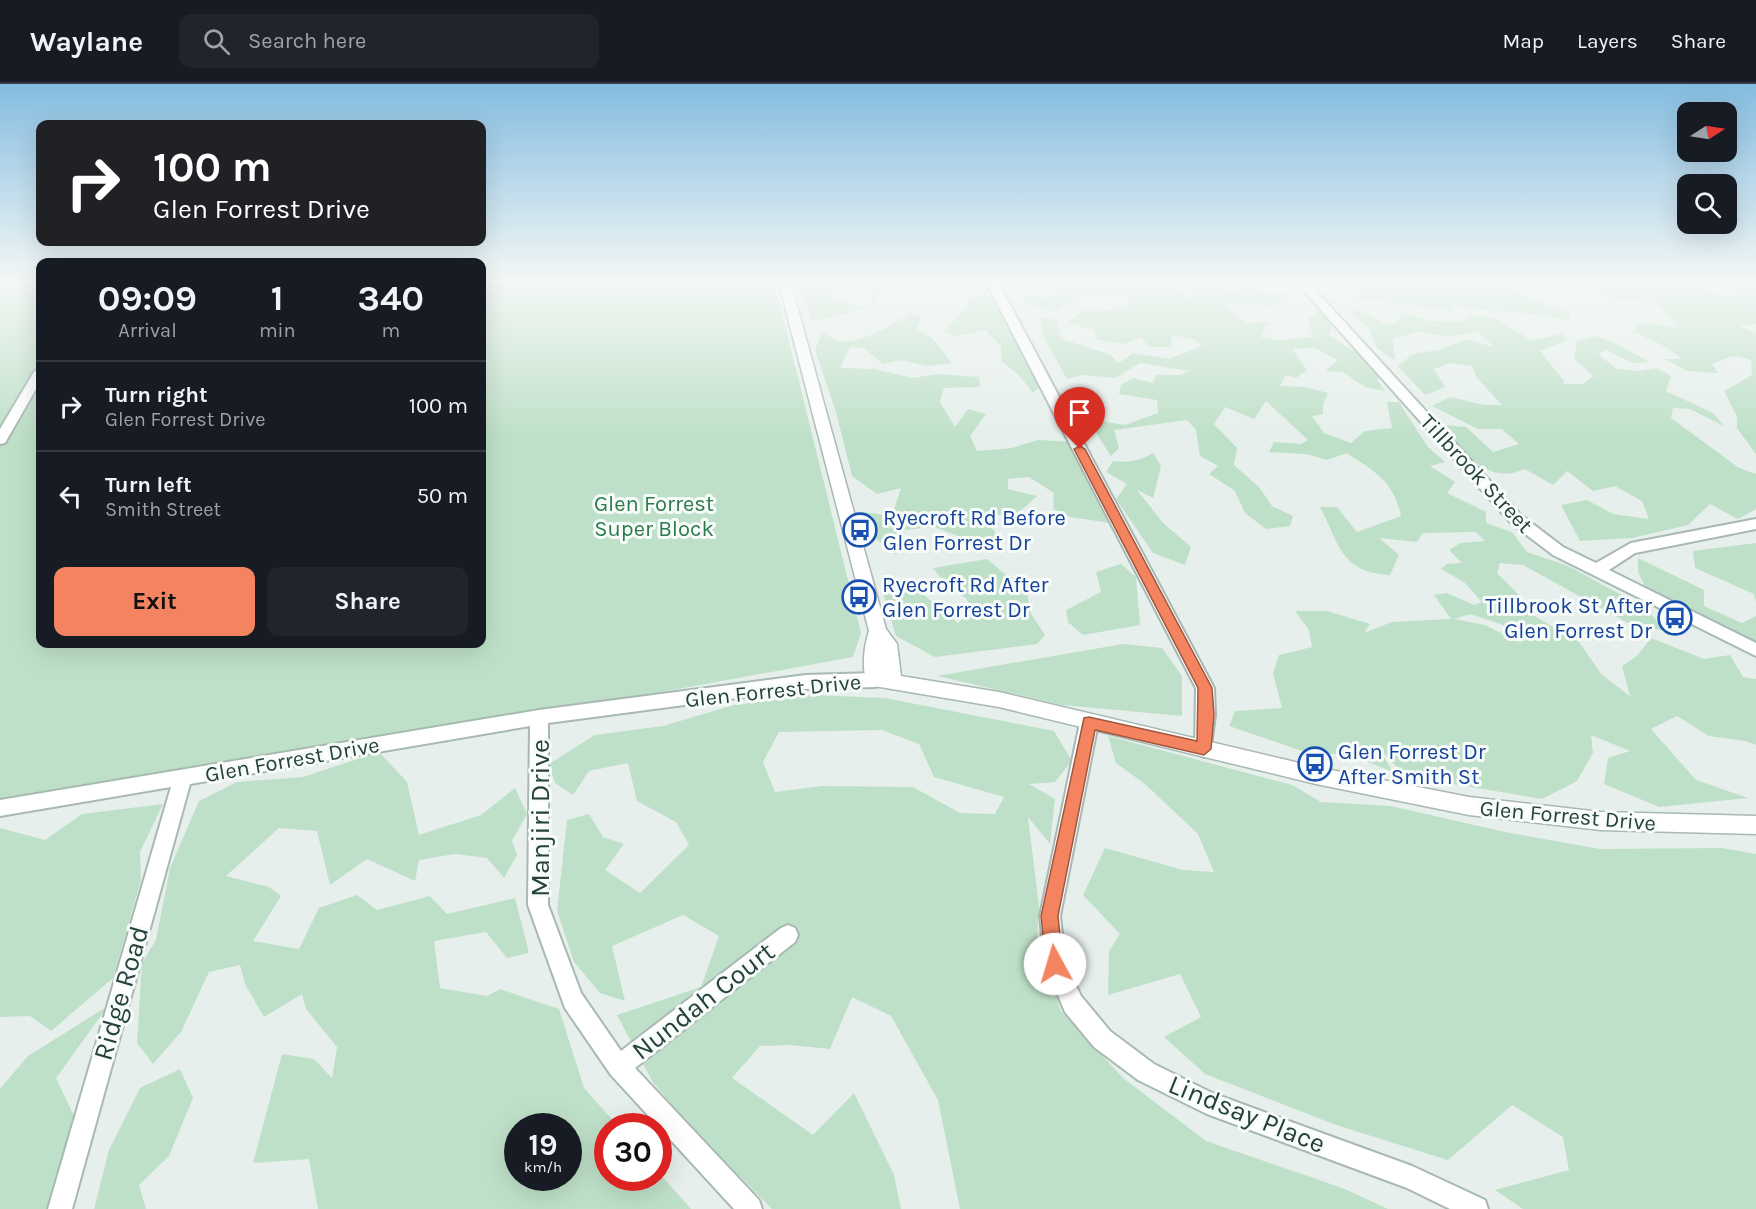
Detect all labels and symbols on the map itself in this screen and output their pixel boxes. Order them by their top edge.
north arrow [1677,102,1737,162]
pin [1054,387,1105,449]
street label: Tillbrook Street [1415,409,1538,538]
park label: Glen Forrest Super Block [594,491,714,542]
place label: Ryecroft Rd Before Glen Forrest Dr [883,505,1066,556]
bus stop icon: Ryecroft Rd Before Glen Forrest Dr [842,512,878,548]
place label: Ryecroft Rd After Glen Forrest Dr [882,572,1049,623]
bus stop icon: Ryecroft Rd After Glen Forrest Dr [841,579,877,615]
place label: Tillbrook St After Glen Forrest Dr [1485,593,1652,644]
bus stop icon: Tillbrook St After Glen Forrest Dr [1657,600,1693,636]
street label: Glen Forrest Drive [684,669,862,713]
street label: Glen Forrest Drive [203,732,381,788]
street label: Manjiri Drive [524,739,556,897]
place label: Glen Forrest Dr After Smith St [1338,739,1486,790]
bus stop icon: Glen Forrest Dr After Smith St [1297,746,1333,782]
street label: Glen Forrest Drive [1479,795,1657,837]
street label: Ridge Road [87,922,155,1064]
position arrow [1023,932,1087,996]
street label: Nundah Court [625,935,781,1067]
street label: Lindsay Place [1164,1068,1330,1160]
speed limit sign: 30 [594,1113,672,1191]

